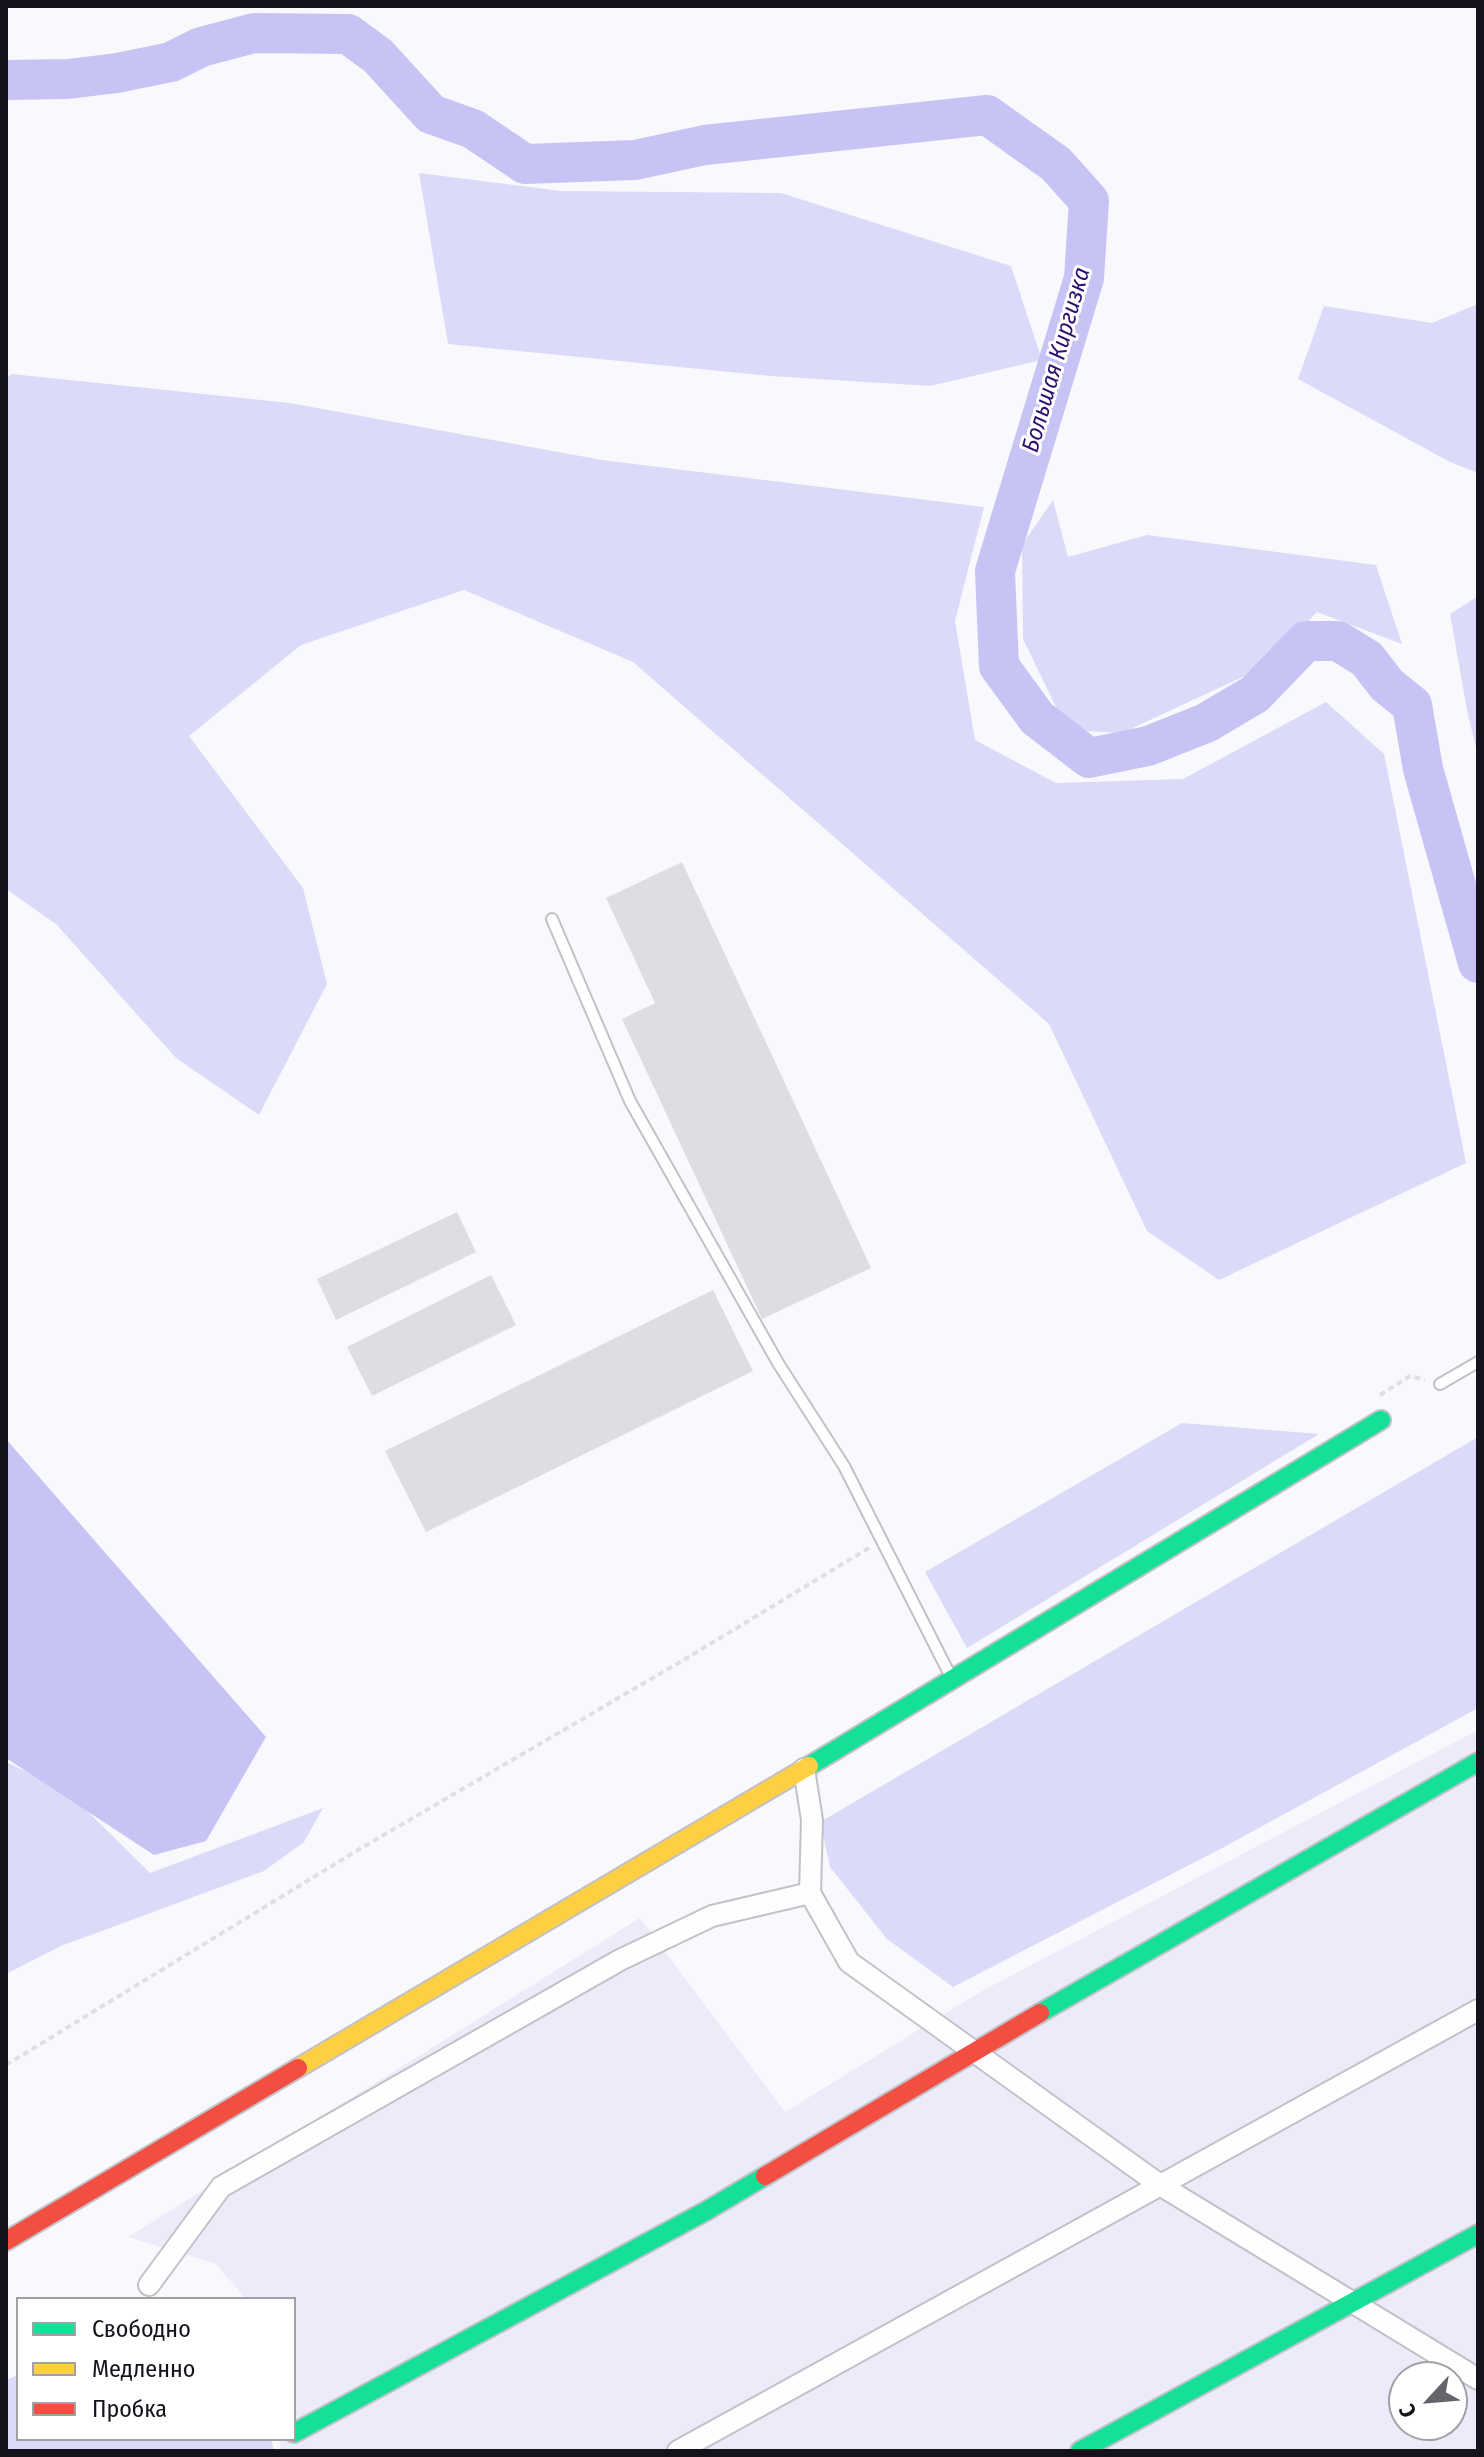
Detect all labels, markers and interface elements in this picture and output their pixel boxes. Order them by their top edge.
water label: Большая Киргизка [1017,264,1097,456]
legend [16,2297,296,2441]
text: Свободно [92,2315,191,2343]
text: Медленно [92,2355,195,2383]
north arrow [1388,2361,1468,2441]
text: Пробка [92,2395,167,2423]
text: С [1393,2400,1422,2422]

